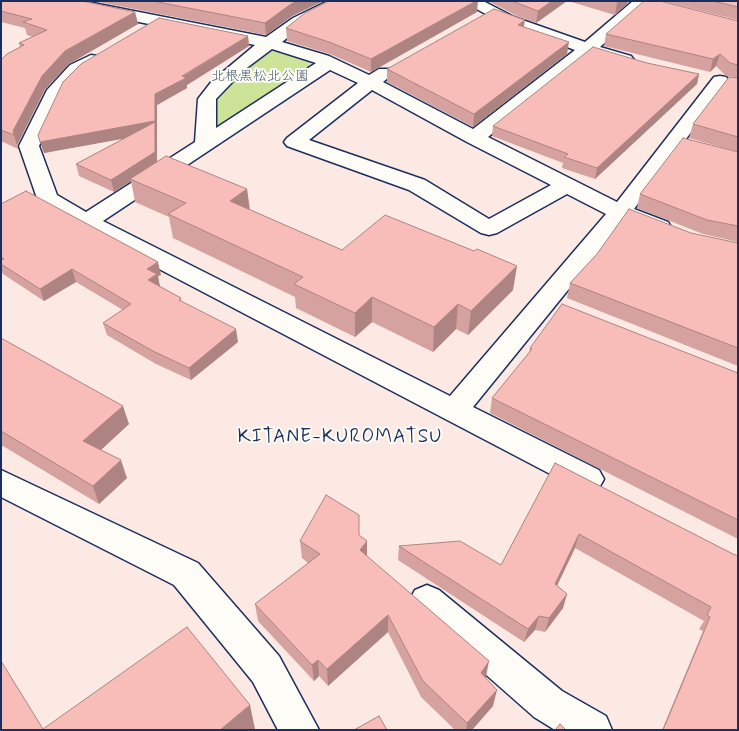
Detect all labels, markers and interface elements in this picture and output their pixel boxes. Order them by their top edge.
park label: 北根黒松北公園 [211,69,309,85]
district label: KITANE-KUROMATSU [236,427,444,449]

